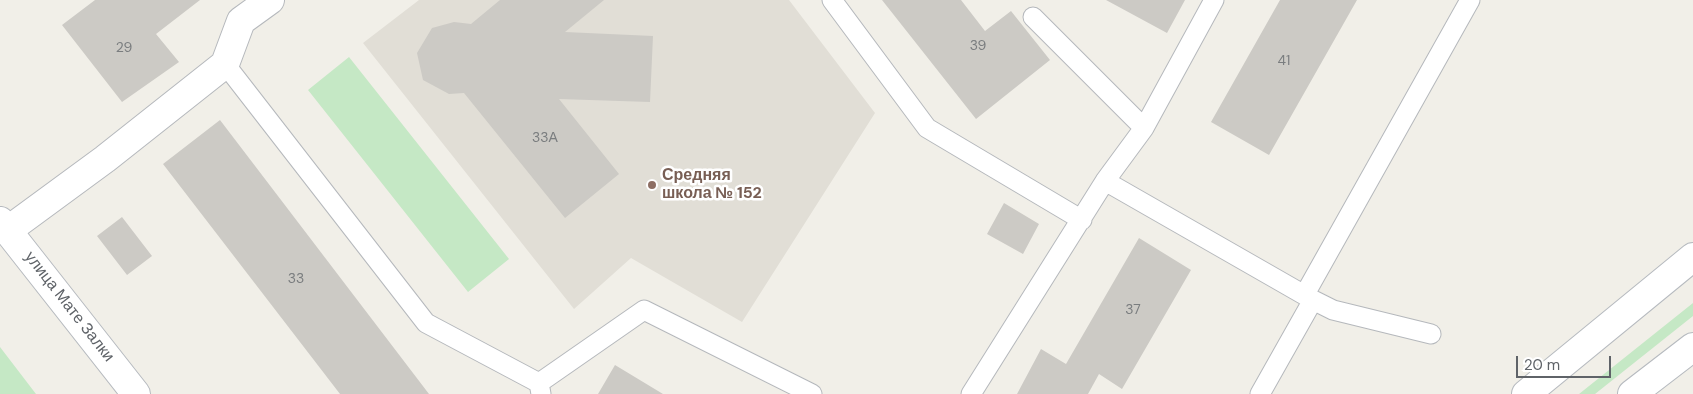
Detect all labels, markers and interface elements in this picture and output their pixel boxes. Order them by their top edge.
house number: 39 [970,38,986,54]
house number: 29 [116,40,132,56]
house number: 41 [1278,53,1290,69]
house number: 33А [532,130,558,146]
place label: Средняя школа № 152 [662,166,762,204]
marker: Средняя школа № 152 [646,179,658,191]
street label: улица Мате Залки [20,248,118,366]
house number: 33 [288,271,304,287]
house number: 37 [1125,302,1141,318]
scale bar [1518,346,1613,378]
text: 20 m [1524,355,1560,375]

